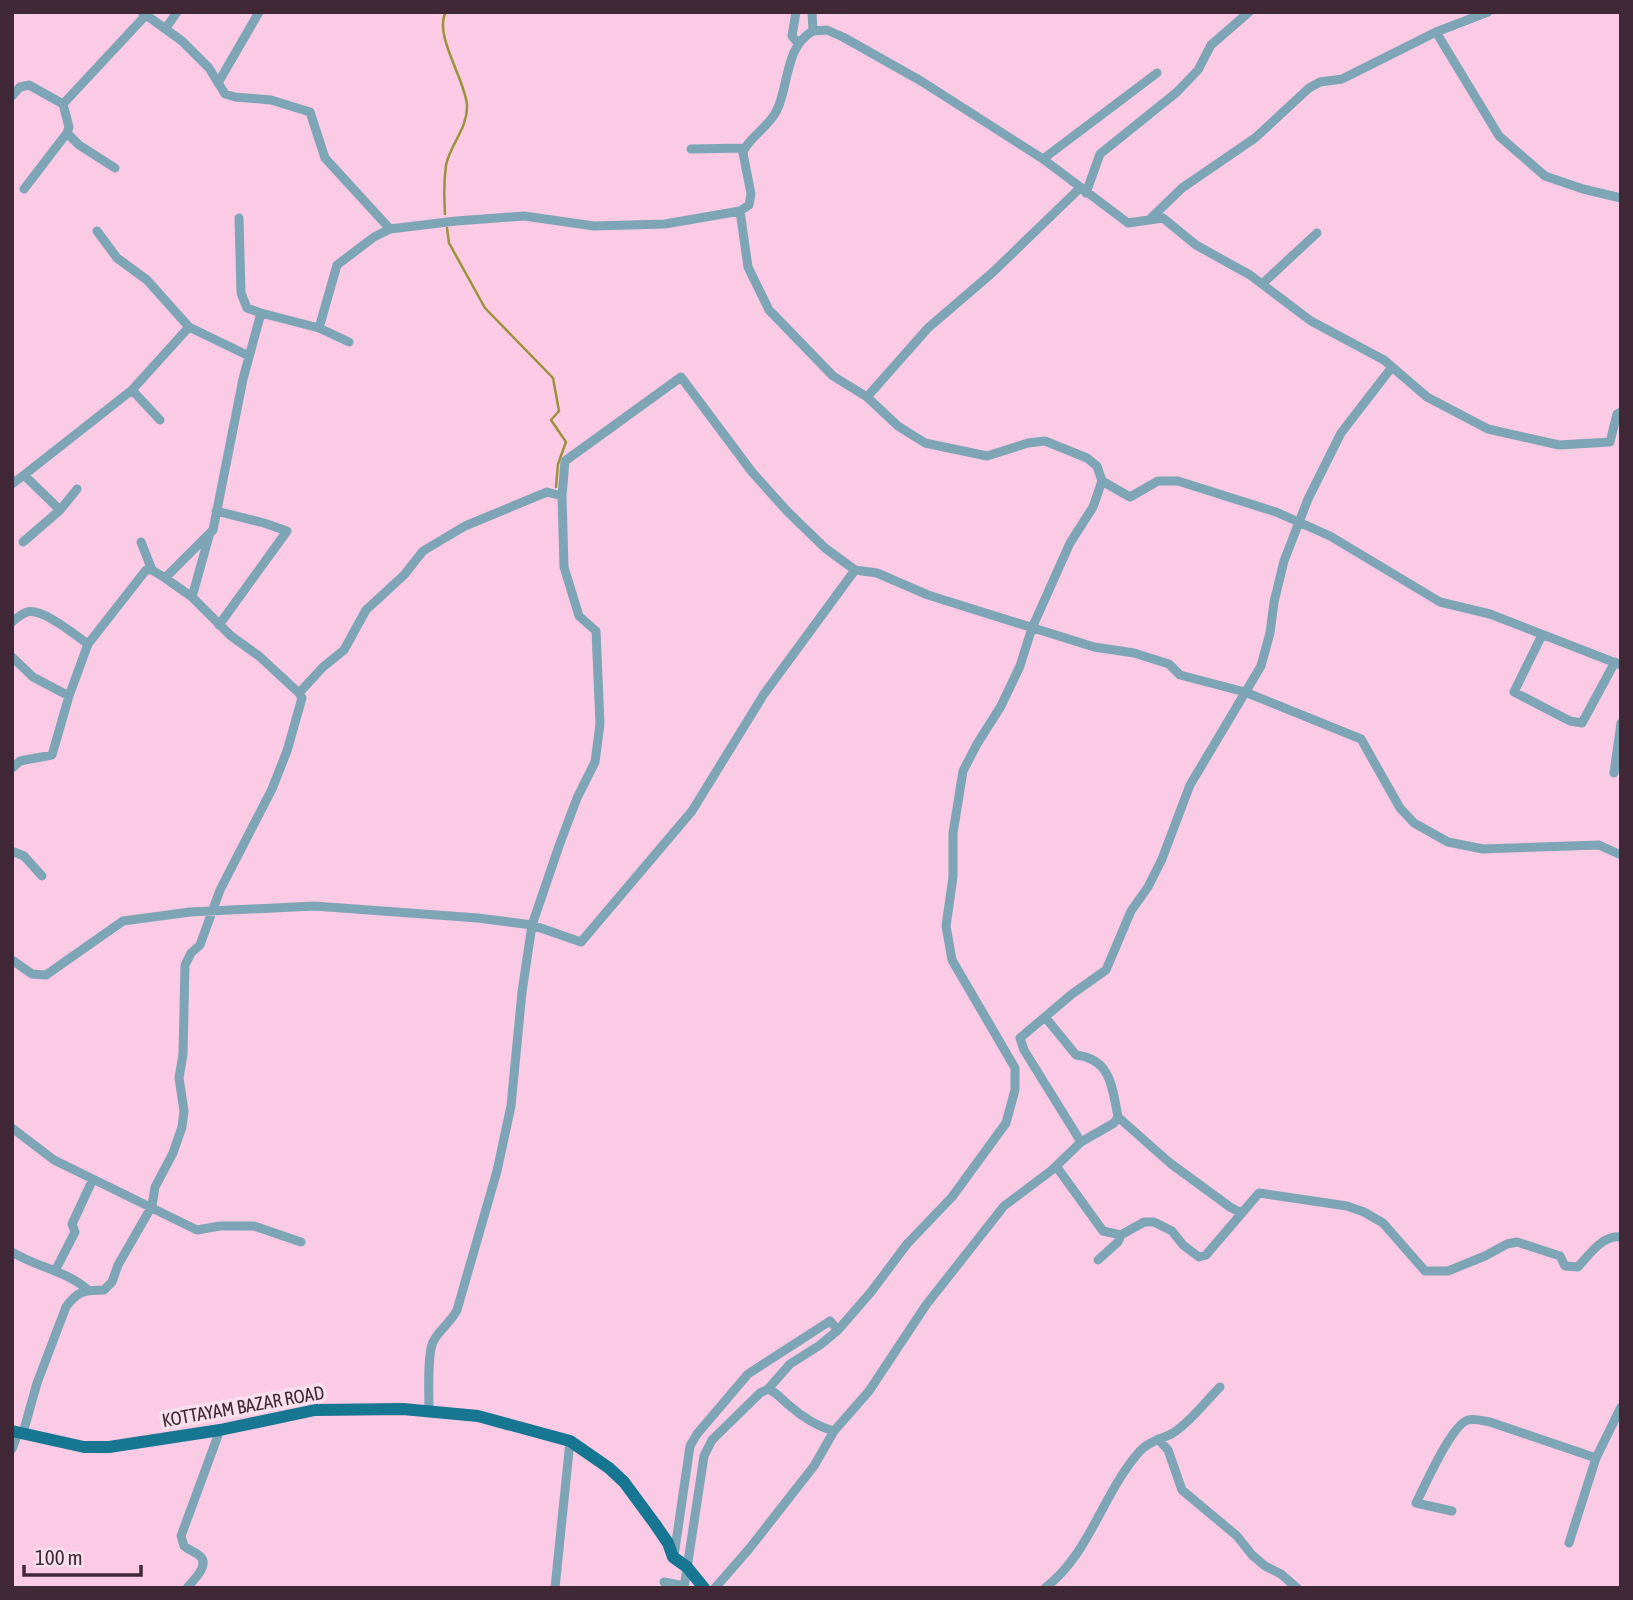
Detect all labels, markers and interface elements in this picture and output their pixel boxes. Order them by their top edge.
street label: KOTTAYAM BAZAR ROAD [160,1381,326,1431]
scale bar [24,1534,142,1578]
text: 100 m [35,1545,83,1569]

